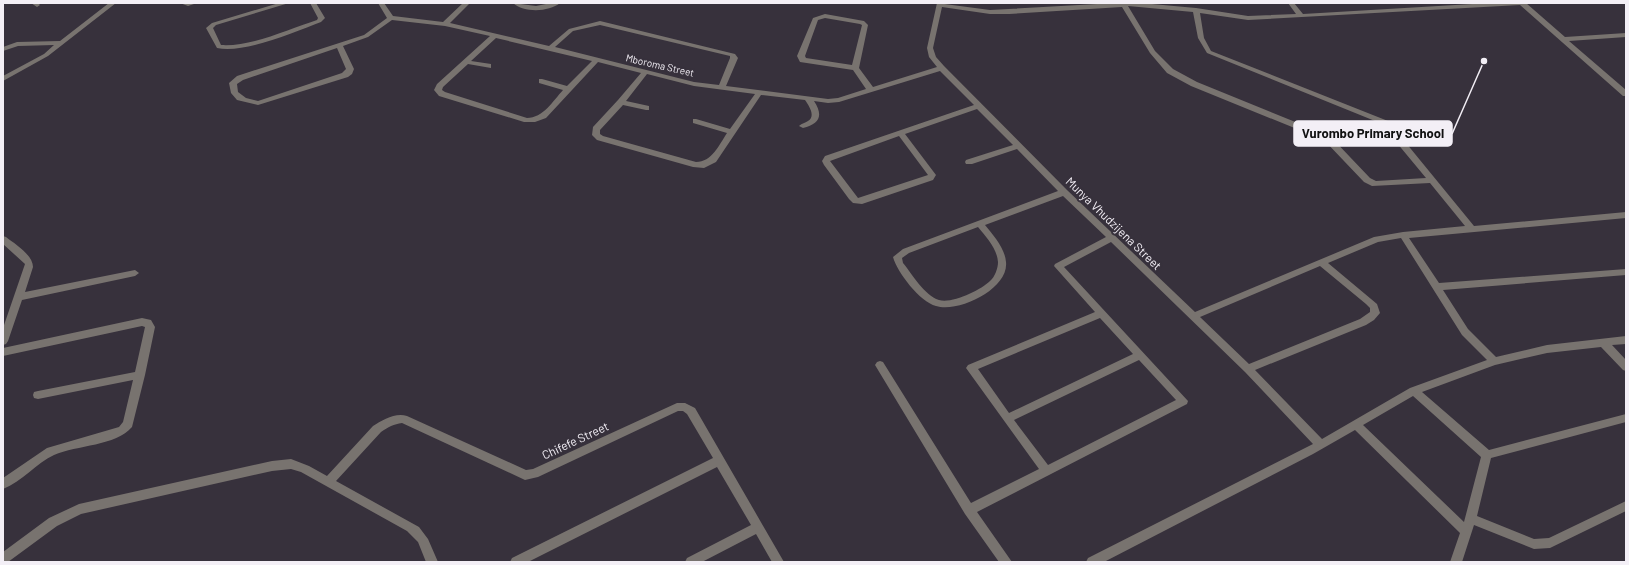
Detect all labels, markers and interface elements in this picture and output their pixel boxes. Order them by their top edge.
street label: Mboroma Street [625,51,696,79]
callout: Vurombo Primary School [1294,121,1452,146]
text: Vurombo Primary School [1302,125,1444,141]
street label: Munya Vhudzijena Street [1063,174,1165,272]
street label: Chifefe Street [539,418,611,462]

